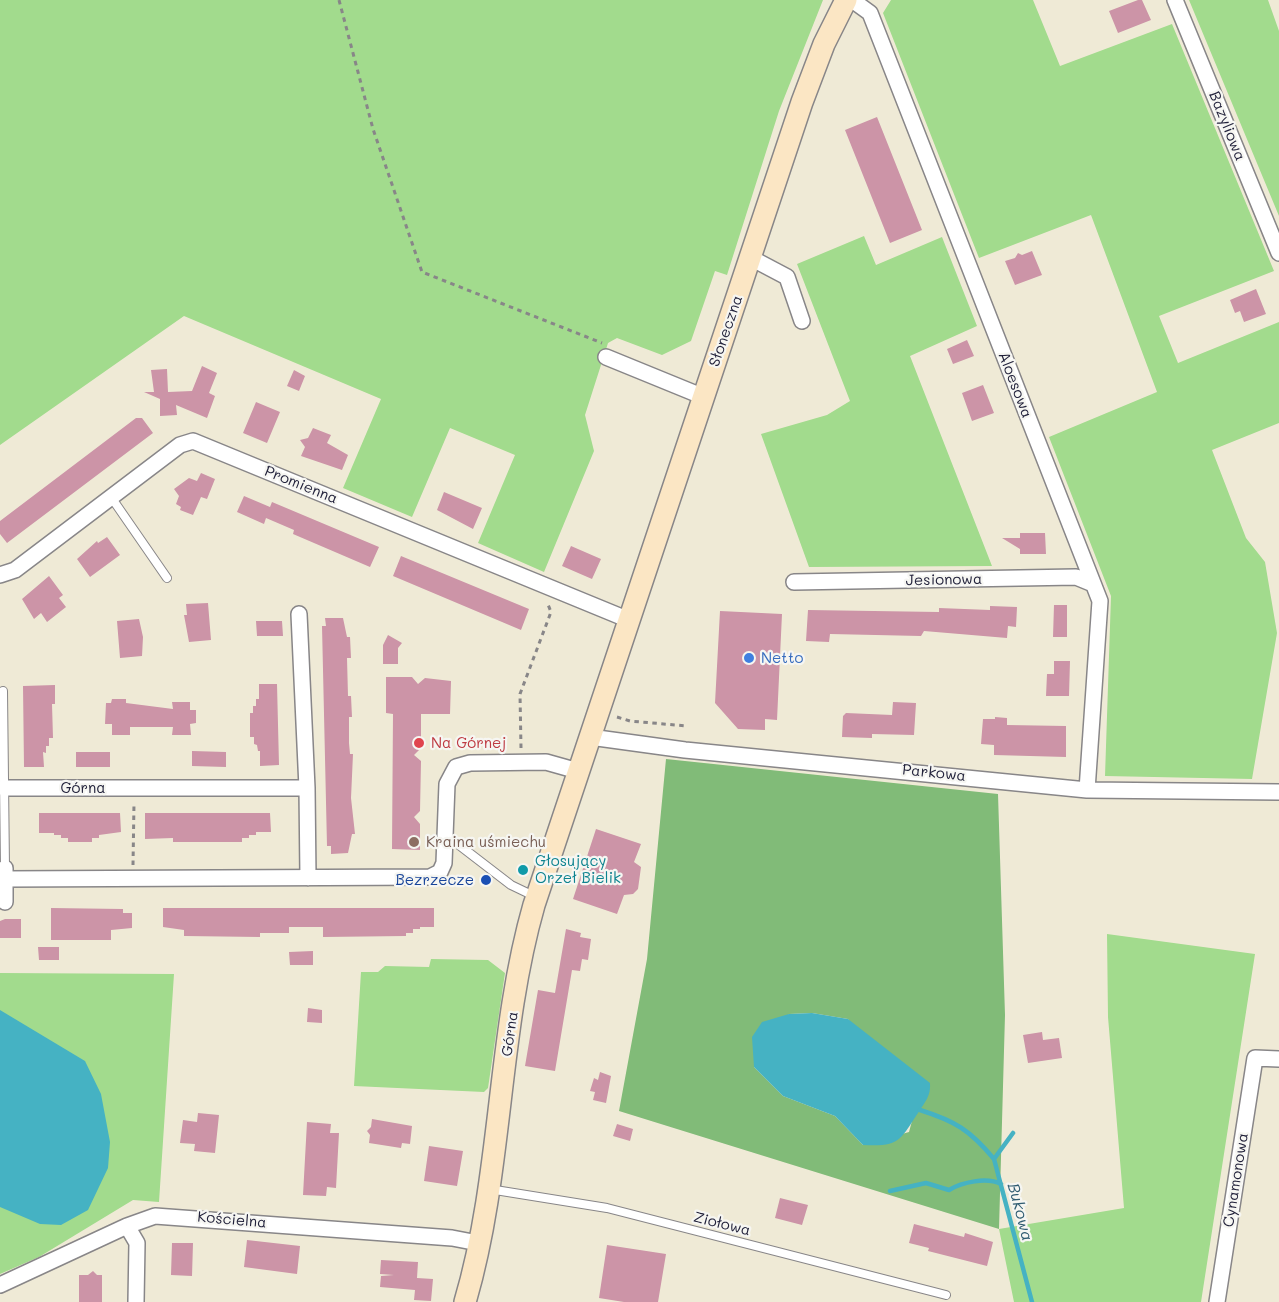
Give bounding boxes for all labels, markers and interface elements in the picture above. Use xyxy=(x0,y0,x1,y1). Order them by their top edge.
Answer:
street label: Bazyliowa xyxy=(1205,89,1249,163)
street label: Słoneczna xyxy=(705,293,747,369)
street label: Aloesowa xyxy=(994,349,1036,421)
street label: Promienna xyxy=(262,462,340,508)
street label: Jesionowa xyxy=(906,570,982,590)
place label: Netto xyxy=(761,649,803,667)
marker: Netto xyxy=(742,651,756,665)
place label: Na Górnej xyxy=(431,734,506,752)
marker: Na Górnej xyxy=(412,736,426,750)
street label: Parkowa xyxy=(901,761,967,785)
street label: Górna xyxy=(60,779,106,797)
place label: Kraina uśmiechu xyxy=(426,833,546,851)
marker: Kraina uśmiechu xyxy=(407,835,421,849)
place label: Głosujący Orzeł Bielik xyxy=(535,852,621,887)
marker: Głosujący Orzeł Bielik xyxy=(516,863,530,877)
place label: Bezrzecze xyxy=(395,871,474,889)
marker: Bezrzecze xyxy=(479,873,493,887)
street label: Górna xyxy=(498,1010,522,1058)
street label: Cynamonowa xyxy=(1220,1132,1252,1228)
water label: Bukowa xyxy=(1003,1181,1037,1243)
street label: Kościelna xyxy=(197,1208,267,1232)
street label: Ziołowa xyxy=(692,1208,752,1240)

